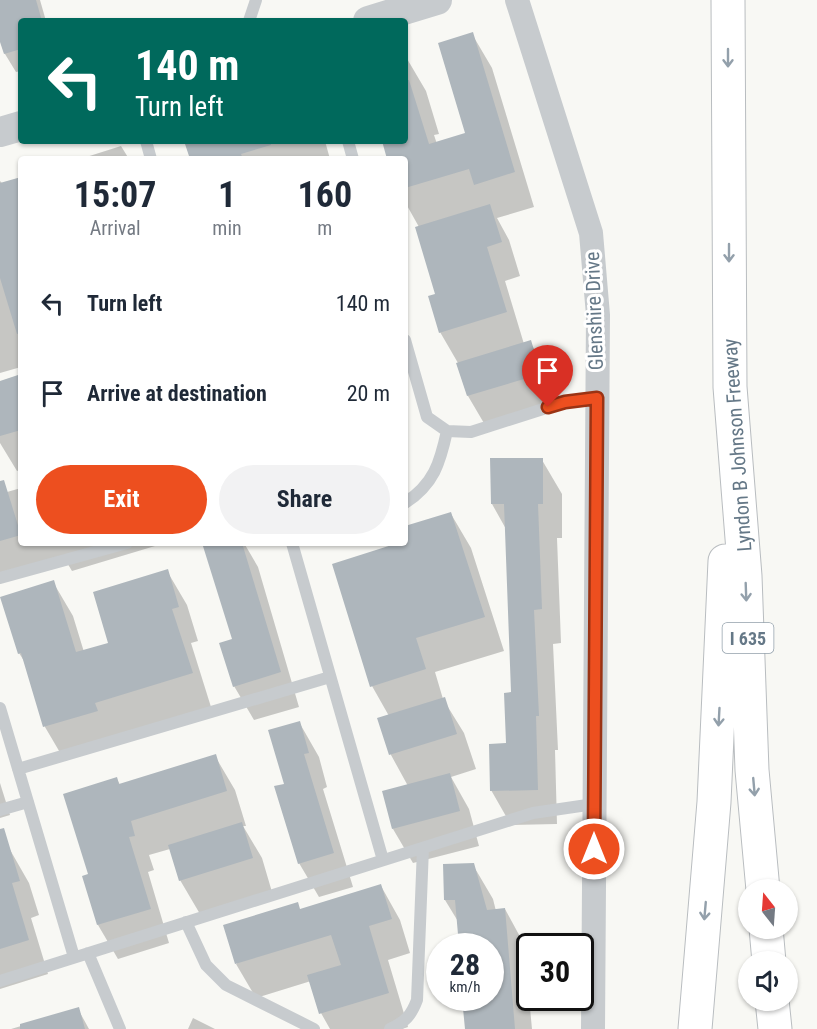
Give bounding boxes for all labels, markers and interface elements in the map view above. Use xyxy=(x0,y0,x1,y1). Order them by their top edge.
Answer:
text: 140 m xyxy=(135,41,240,90)
icon: left xyxy=(36,42,114,120)
one-way arrow xyxy=(722,48,734,68)
text: Turn left xyxy=(135,91,224,123)
text: 15:07 xyxy=(74,174,156,216)
text: 1 xyxy=(218,174,236,216)
text: 160 xyxy=(298,174,352,216)
text: Arrival xyxy=(90,216,141,240)
text: min xyxy=(212,216,242,240)
text: m xyxy=(317,216,332,240)
one-way arrow xyxy=(723,243,735,263)
street label: Glenshire Drive xyxy=(580,251,608,371)
icon: left xyxy=(36,287,69,320)
text: Turn left xyxy=(87,291,162,316)
text: 140 m xyxy=(336,291,390,316)
street label: Lyndon B Johnson Freeway xyxy=(718,338,756,552)
pin xyxy=(522,345,573,407)
icon: arrive xyxy=(531,354,564,387)
icon: arrive xyxy=(36,377,69,410)
text: Arrive at destination xyxy=(87,381,267,406)
text: 20 m xyxy=(347,381,390,406)
button: Exit xyxy=(36,465,207,534)
button: Share xyxy=(219,465,390,534)
one-way arrow xyxy=(740,582,752,602)
road number: I 635 xyxy=(722,623,774,653)
one-way arrow xyxy=(713,706,724,726)
one-way arrow xyxy=(749,776,760,796)
position arrow xyxy=(562,817,626,881)
north arrow xyxy=(738,879,798,939)
map controls xyxy=(738,879,798,1011)
one-way arrow xyxy=(699,901,710,921)
speed limit sign: 30 xyxy=(516,933,594,1011)
text: 28 xyxy=(450,947,480,982)
button: sound xyxy=(738,951,798,1011)
text: km/h xyxy=(450,978,480,996)

